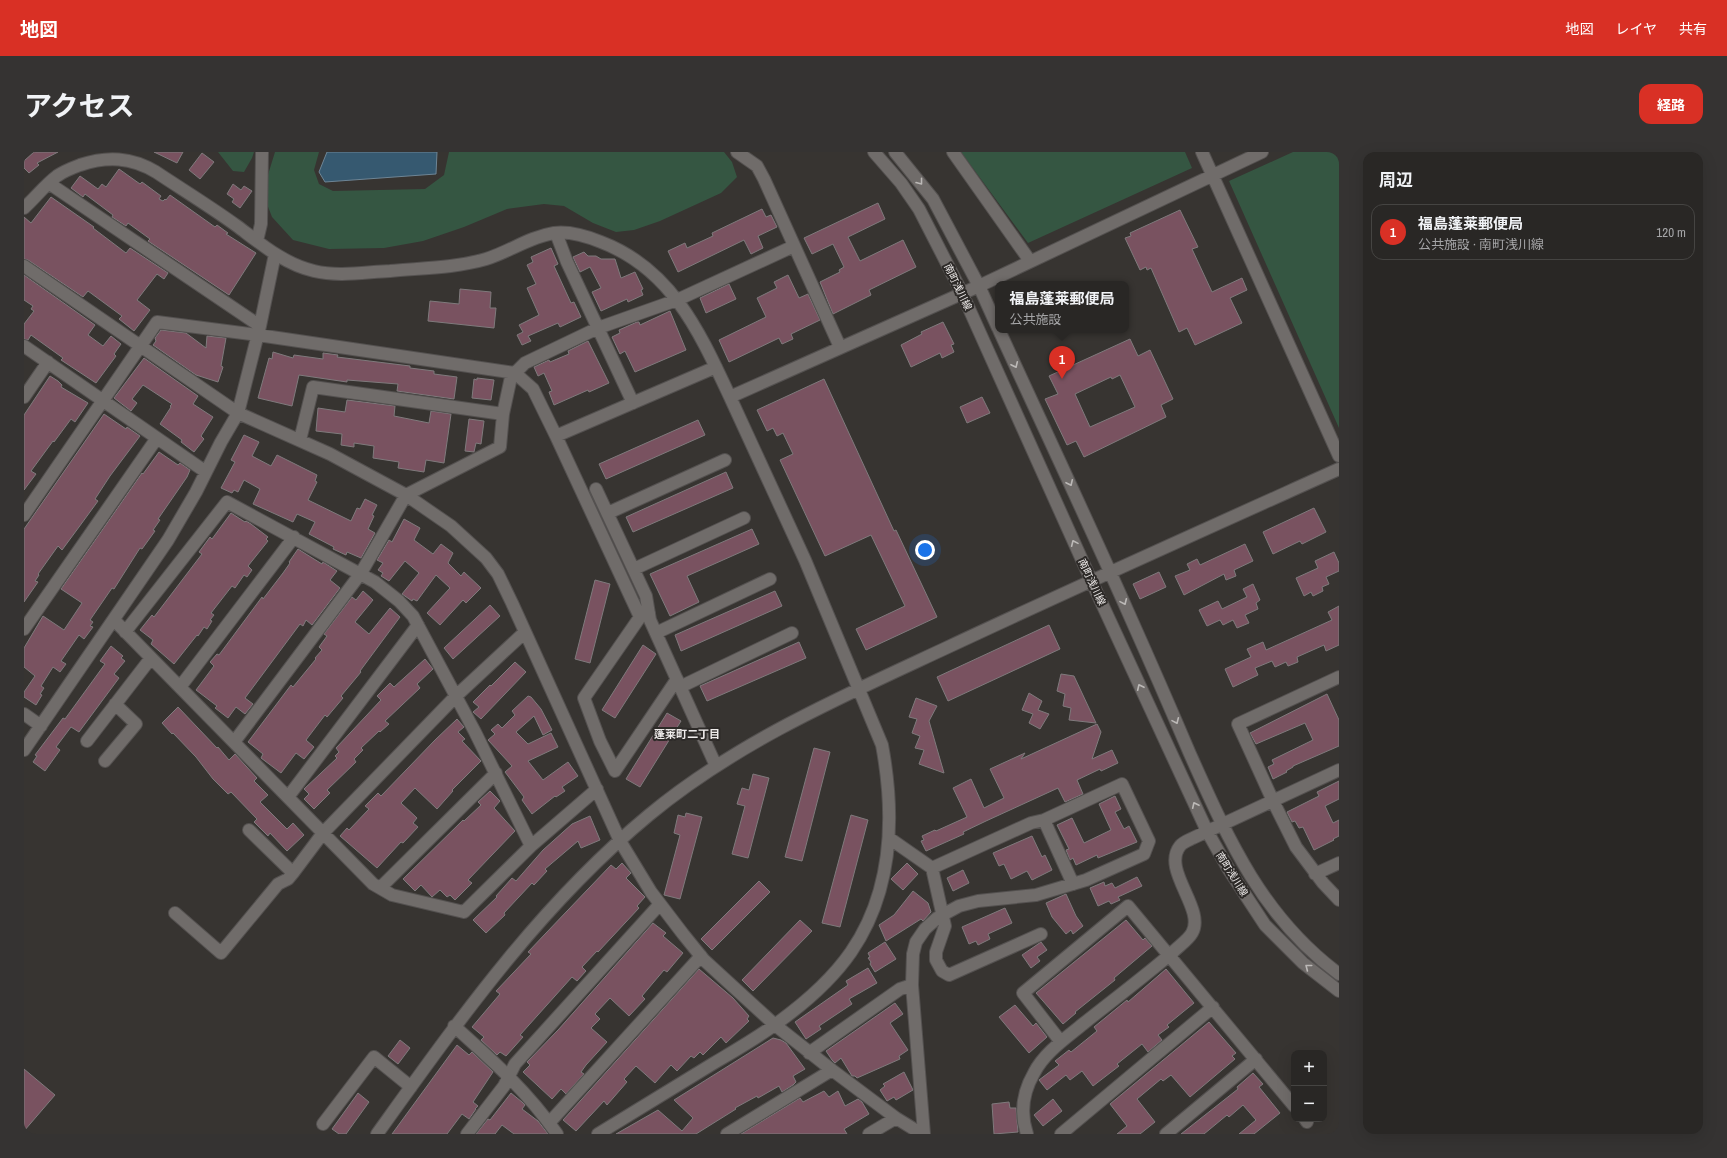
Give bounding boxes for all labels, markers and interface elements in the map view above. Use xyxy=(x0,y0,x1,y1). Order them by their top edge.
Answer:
text: 地図 xyxy=(20,16,58,42)
text: 地図 xyxy=(1565,20,1593,38)
text: レイヤ xyxy=(1615,20,1657,38)
text: 共有 xyxy=(1679,20,1707,38)
button: 経路 xyxy=(1639,84,1703,124)
text: アクセス xyxy=(24,87,135,125)
text: 周辺 xyxy=(1379,168,1413,191)
one-way arrow xyxy=(915,177,922,184)
text: 福島蓬莱郵便局 xyxy=(1418,213,1523,234)
text: 1 xyxy=(1390,224,1396,241)
text: 120 m xyxy=(1656,224,1686,241)
text: 公共施設 · 南町浅川線 xyxy=(1418,236,1544,253)
street label: 南町浅川線 xyxy=(941,262,975,312)
popup xyxy=(995,281,1129,333)
text: 福島蓬莱郵便局 xyxy=(1009,288,1115,309)
text: 公共施設 xyxy=(1009,311,1062,328)
pin: 1 xyxy=(1049,346,1075,379)
one-way arrow xyxy=(1010,361,1018,369)
one-way arrow xyxy=(1065,479,1073,487)
your location xyxy=(915,540,935,560)
one-way arrow xyxy=(1071,540,1079,547)
street label: 南町浅川線 xyxy=(1076,557,1108,607)
one-way arrow xyxy=(1119,598,1127,605)
one-way arrow xyxy=(1137,683,1145,691)
one-way arrow xyxy=(1171,716,1179,724)
district label: 蓬莱町二丁目 xyxy=(654,727,720,741)
one-way arrow xyxy=(1192,801,1200,809)
street label: 南町浅川線 xyxy=(1213,849,1251,899)
one-way arrow xyxy=(1306,965,1313,972)
map controls xyxy=(1291,1050,1327,1122)
button: + xyxy=(1291,1050,1327,1086)
button: − xyxy=(1291,1086,1327,1122)

